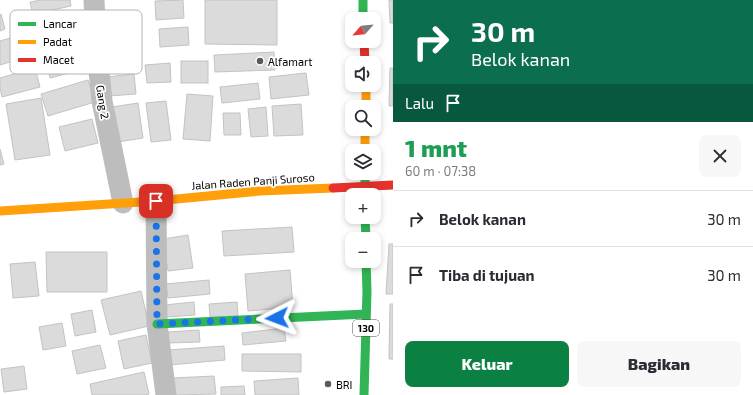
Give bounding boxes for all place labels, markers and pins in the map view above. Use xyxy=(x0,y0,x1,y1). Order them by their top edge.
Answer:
place label: Alfamart xyxy=(268,55,313,68)
marker: Alfamart xyxy=(255,56,265,66)
pin xyxy=(139,184,173,218)
place label: BRI xyxy=(336,378,353,391)
marker: BRI xyxy=(323,379,333,389)

